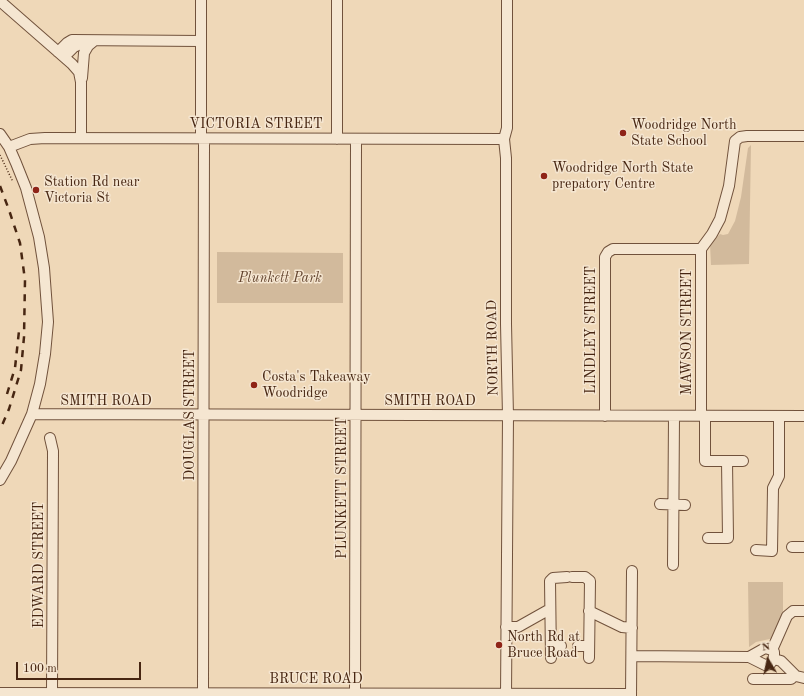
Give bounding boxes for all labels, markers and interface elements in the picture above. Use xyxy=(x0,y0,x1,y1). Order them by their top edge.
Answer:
street label: VICTORIA STREET xyxy=(189,116,323,132)
place label: Woodridge North State School xyxy=(631,117,737,150)
marker: Woodridge North State School xyxy=(618,128,628,138)
place label: Woodridge North State prepatory Centre xyxy=(552,160,693,192)
marker: Woodridge North State prepatory Centre xyxy=(539,171,549,181)
place label: Station Rd near Victoria St xyxy=(44,174,140,206)
marker: Station Rd near Victoria St xyxy=(31,185,41,195)
street label: LINDLEY STREET xyxy=(583,266,599,394)
street label: MAWSON STREET xyxy=(679,269,695,395)
park label: Plunkett Park xyxy=(238,270,322,286)
street label: NORTH ROAD xyxy=(484,300,502,396)
street label: DOUGLAS STREET xyxy=(182,349,198,481)
place label: Costa's Takeaway Woodridge xyxy=(262,369,371,402)
marker: Costa's Takeaway Woodridge xyxy=(249,380,259,390)
street label: SMITH ROAD xyxy=(60,393,152,409)
street label: SMITH ROAD xyxy=(384,393,476,409)
street label: PLUNKETT STREET xyxy=(334,417,350,559)
street label: EDWARD STREET xyxy=(31,502,47,628)
place label: North Rd at Bruce Road xyxy=(507,629,580,662)
marker: North Rd at Bruce Road xyxy=(494,640,504,650)
north arrow xyxy=(748,640,788,680)
text: N xyxy=(761,642,771,654)
scale bar xyxy=(18,654,143,680)
text: 100 m xyxy=(23,663,57,675)
street label: BRUCE ROAD xyxy=(269,671,363,687)

